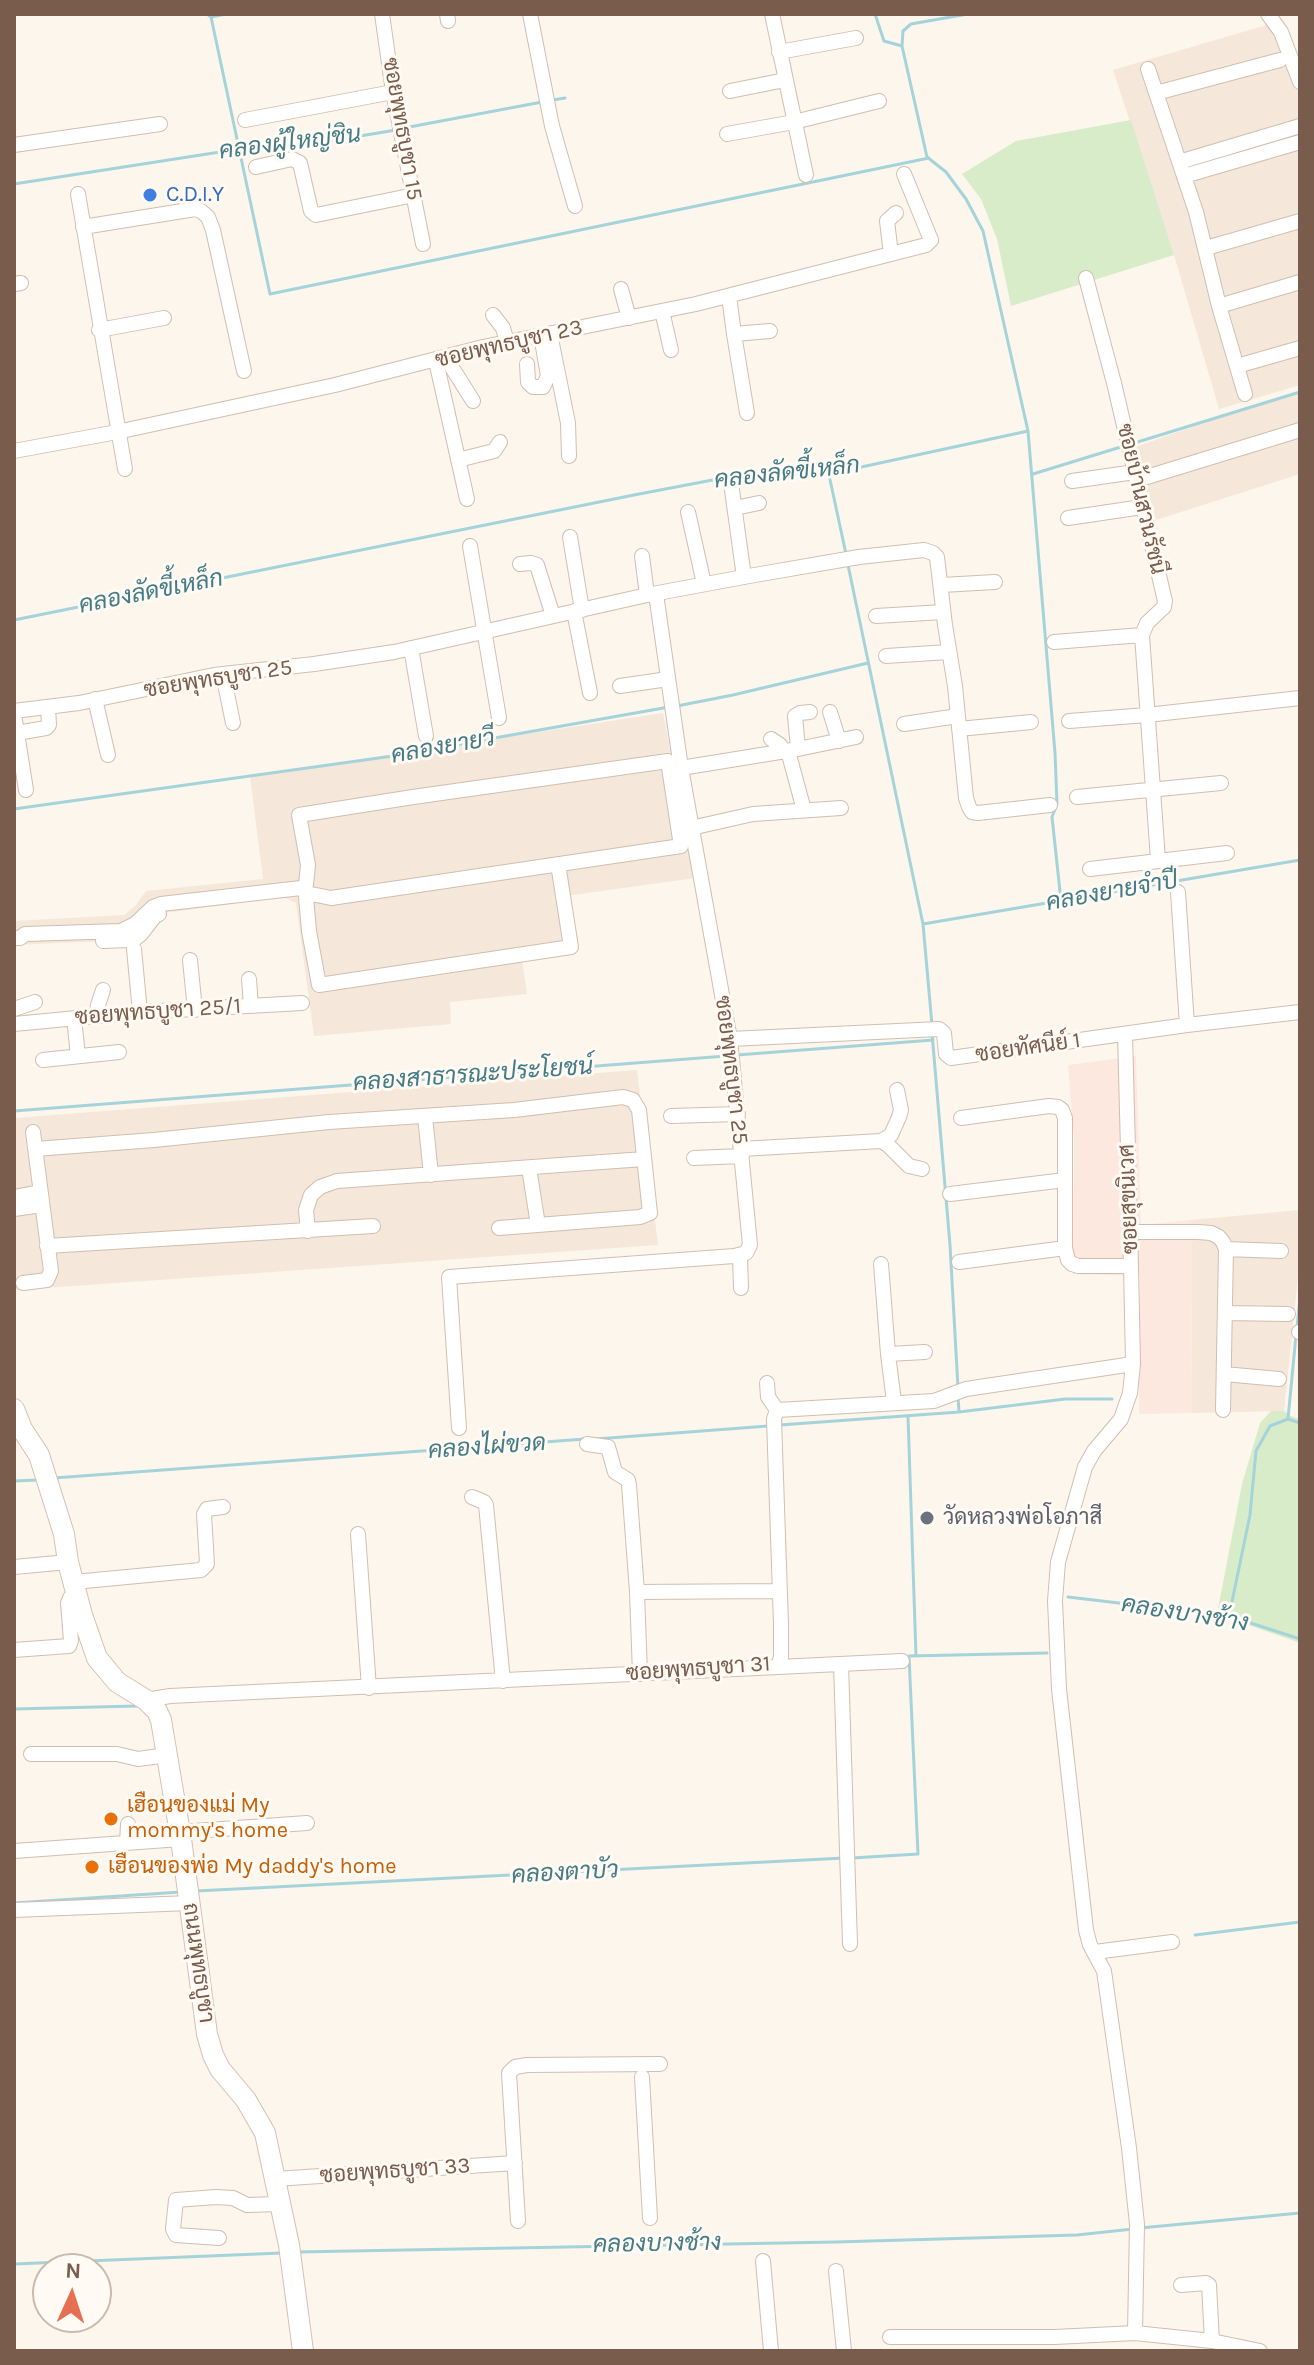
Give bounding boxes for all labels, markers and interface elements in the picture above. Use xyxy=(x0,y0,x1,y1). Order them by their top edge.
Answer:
street label: ซอยพุทธบูชา 15 xyxy=(376,56,428,202)
water label: คลองผู้ใหญ่ชิน xyxy=(217,120,363,166)
place label: C.D.I.Y xyxy=(166,182,224,208)
marker: C.D.I.Y xyxy=(141,186,159,204)
street label: ซอยพุทธบูชา 23 xyxy=(433,314,585,374)
street label: ซอยบ้านสวนรัชนี xyxy=(1111,421,1171,577)
water label: คลองลัดขี้เหล็ก xyxy=(713,451,861,495)
water label: คลองลัดขี้เหล็ก xyxy=(76,564,226,620)
street label: ซอยพุทธบูชา 25 xyxy=(142,654,294,704)
water label: คลองยายวี xyxy=(389,724,497,770)
water label: คลองยายจำปี xyxy=(1044,866,1180,918)
street label: ซอยพุทธบูชา 25/1 xyxy=(74,993,242,1031)
street label: ซอยพุทธบูชา 25 xyxy=(709,994,753,1146)
street label: ซอยทัศนีย์ 1 xyxy=(974,1028,1082,1068)
water label: คลองสาธารณะประโยชน์ xyxy=(352,1052,594,1098)
street label: ซอยสุขนิเวศ xyxy=(1114,1143,1144,1255)
water label: คลองไผ่ขวด xyxy=(427,1429,547,1465)
place label: วัดหลวงพ่อโอภาสี xyxy=(943,1505,1102,1531)
marker: วัดหลวงพ่อโอภาสี xyxy=(918,1509,936,1527)
water label: คลองบางช้าง xyxy=(1119,1590,1251,1638)
street label: ซอยพุทธบูชา 31 xyxy=(625,1651,771,1687)
place label: เฮือนของแม่ My mommy's home xyxy=(127,1793,288,1844)
marker: เฮือนของแม่ My mommy's home xyxy=(102,1810,120,1828)
place label: เฮือนของพ่อ My daddy's home xyxy=(108,1854,397,1880)
water label: คลองตาบัว xyxy=(511,1856,619,1890)
marker: เฮือนของพ่อ My daddy's home xyxy=(83,1858,101,1876)
street label: ถนนพุทธบูชา xyxy=(176,1901,220,2025)
street label: ซอยพุทธบูชา 33 xyxy=(319,2153,471,2189)
water label: คลองบางช้าง xyxy=(593,2228,721,2260)
north arrow xyxy=(32,2253,112,2333)
text: N xyxy=(65,2258,82,2284)

